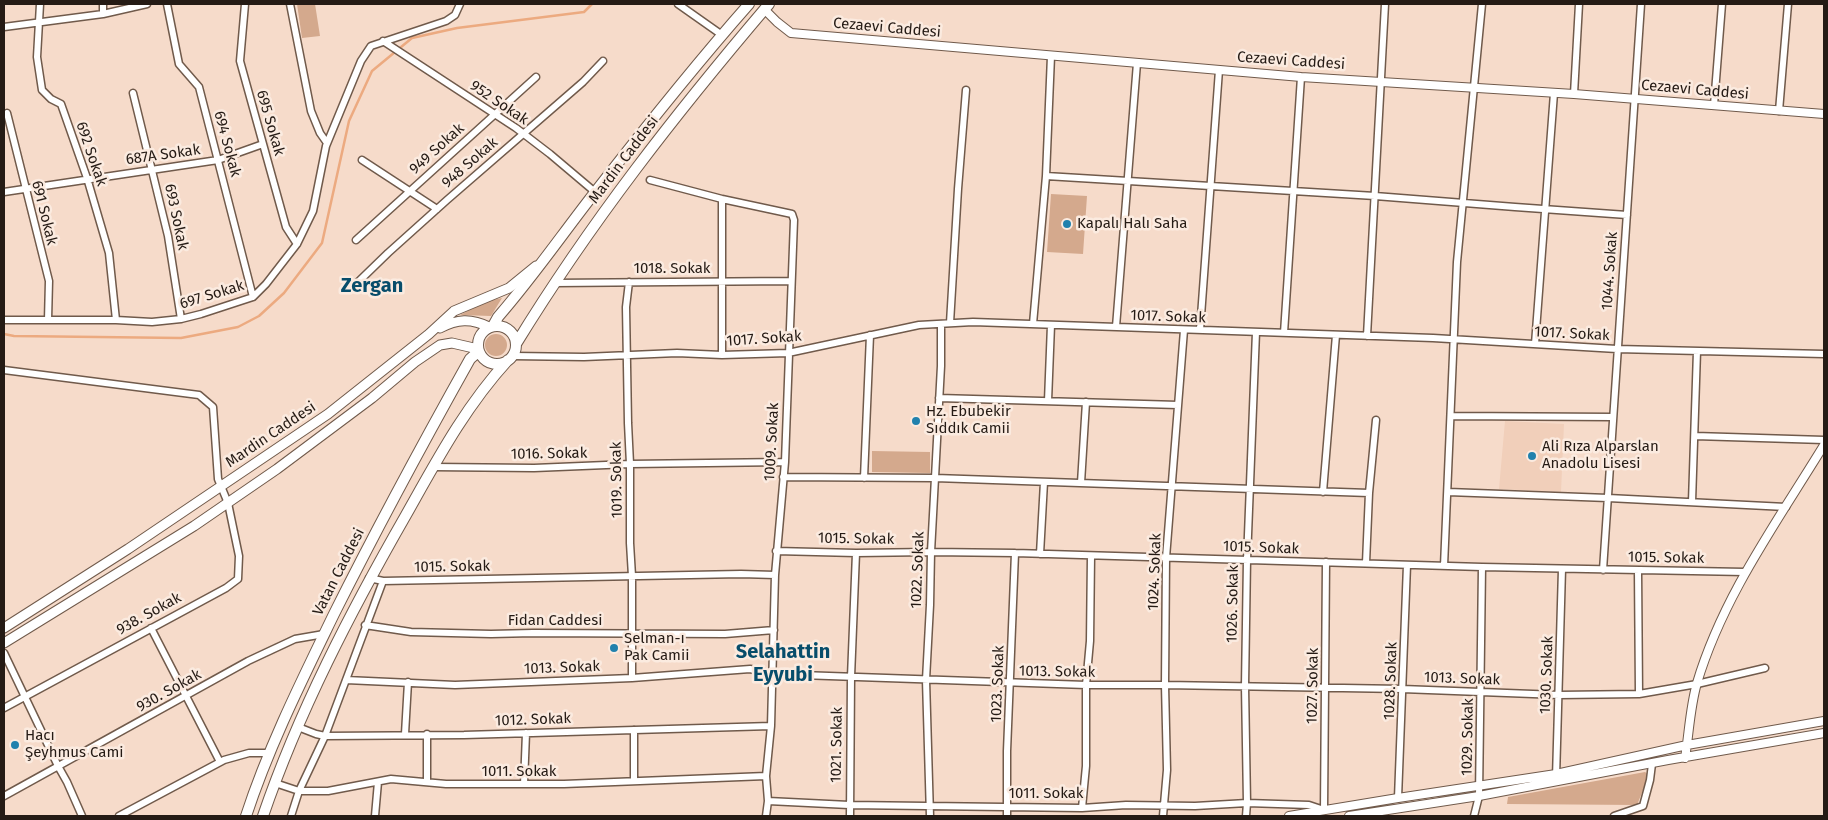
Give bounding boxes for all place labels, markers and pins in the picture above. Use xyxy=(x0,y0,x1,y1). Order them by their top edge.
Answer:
place label: Kapalı Halı Saha xyxy=(1077,215,1187,233)
marker: Kapalı Halı Saha xyxy=(1061,218,1073,230)
place label: Hz. Ebubekir Sıddık Camii xyxy=(926,403,1011,438)
marker: Hz. Ebubekir Sıddık Camii xyxy=(910,415,922,427)
place label: Ali Rıza Alparslan Anadolu Lisesi xyxy=(1542,438,1659,473)
marker: Ali Rıza Alparslan Anadolu Lisesi xyxy=(1526,450,1538,462)
place label: Selman-ı Pak Camii xyxy=(624,630,689,665)
marker: Selman-ı Pak Camii xyxy=(608,642,620,654)
place label: Hacı Şeyhmus Cami xyxy=(25,727,124,762)
marker: Hacı Şeyhmus Cami xyxy=(9,739,21,751)

